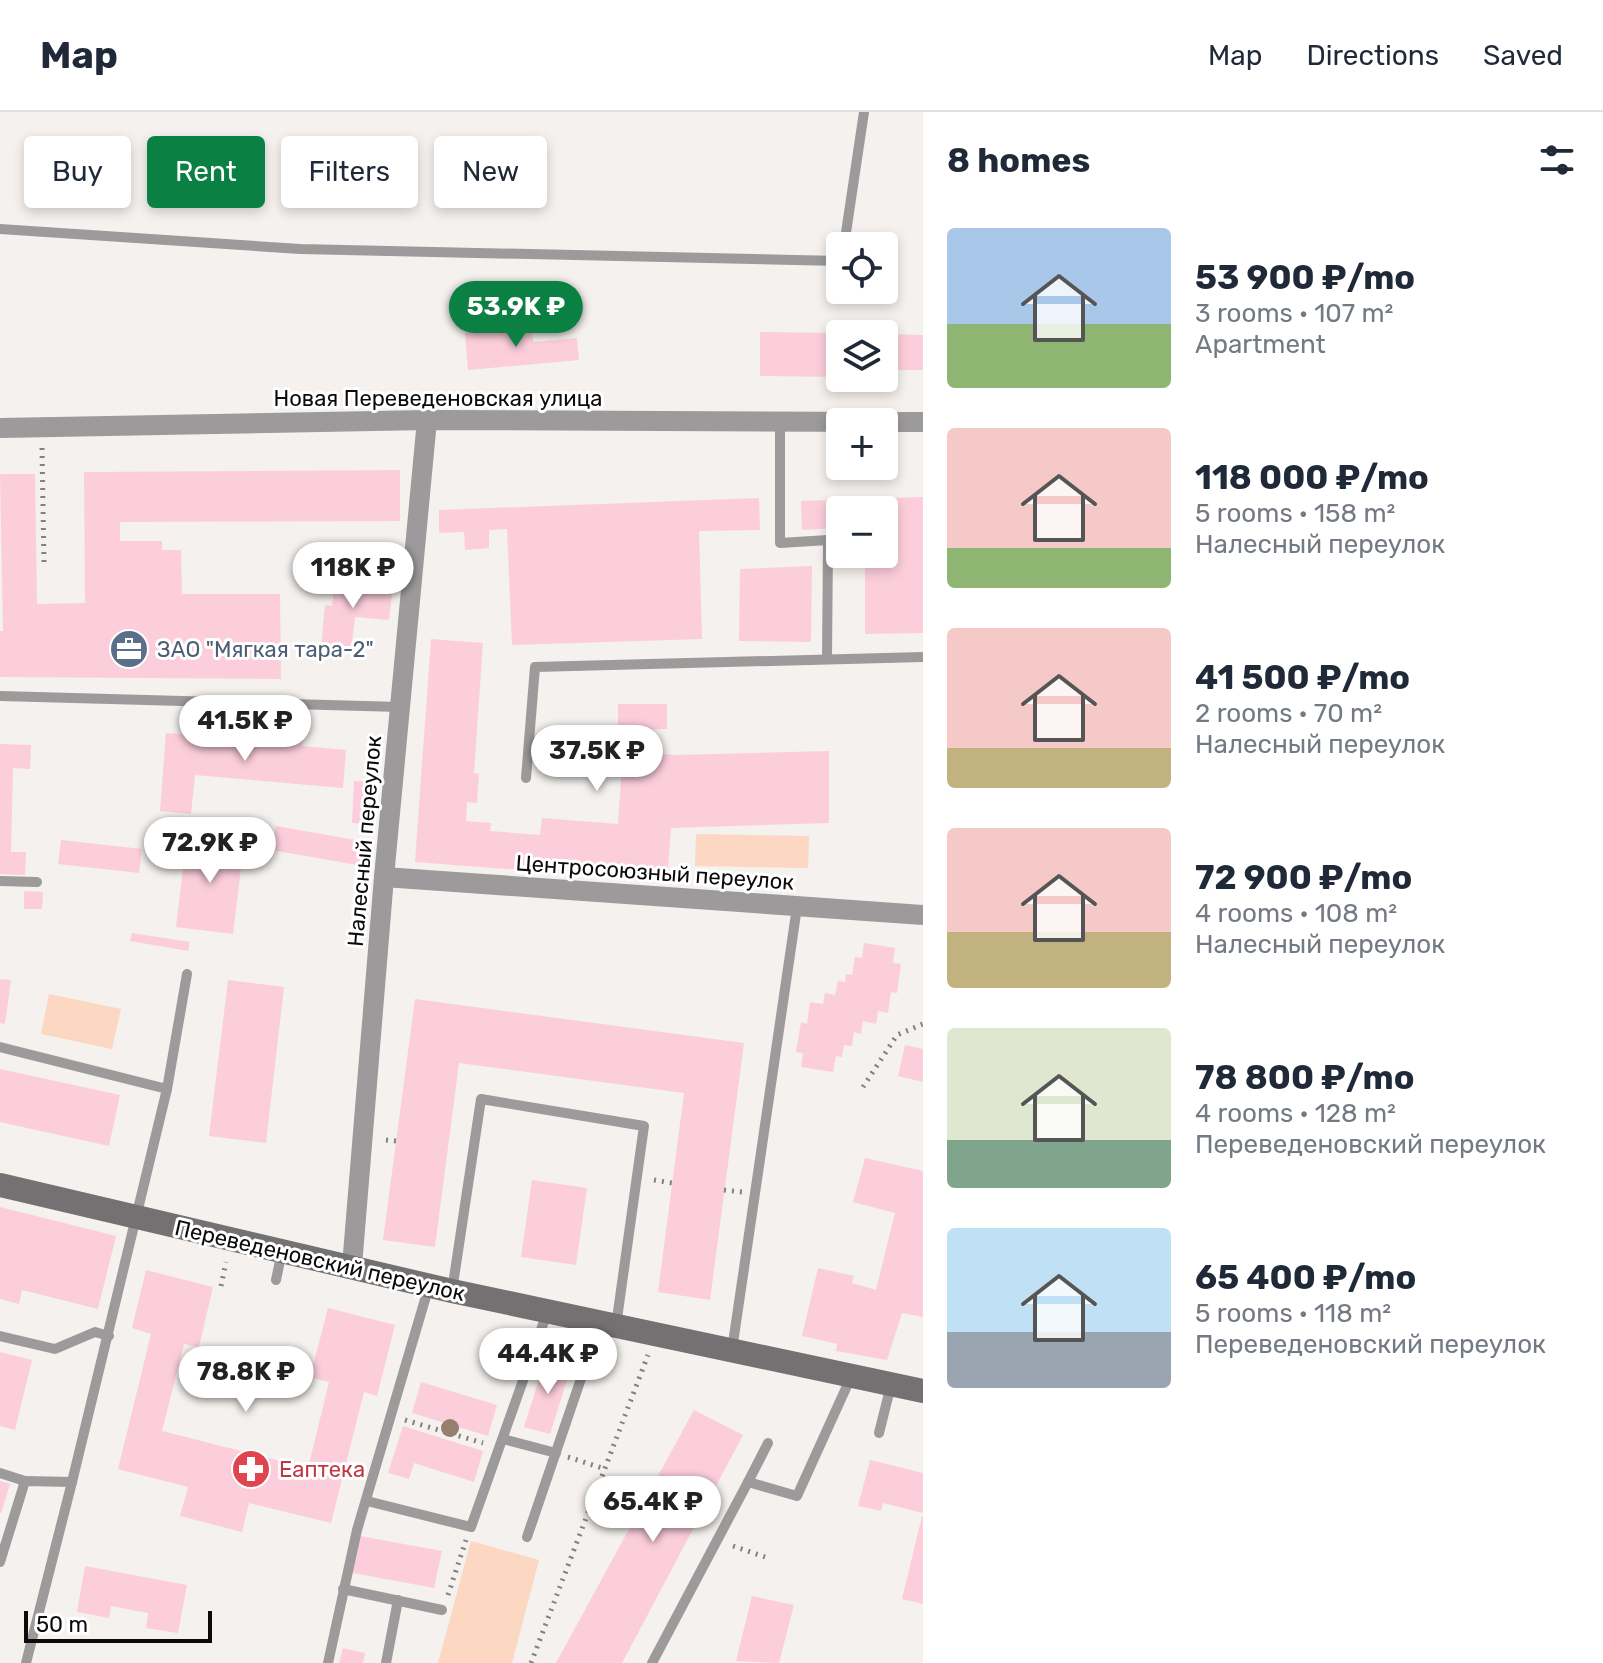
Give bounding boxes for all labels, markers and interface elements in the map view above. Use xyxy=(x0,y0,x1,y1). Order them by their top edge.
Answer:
text: Map xyxy=(40,32,118,78)
text: Map xyxy=(1208,39,1262,72)
text: Directions xyxy=(1306,39,1439,72)
text: Saved xyxy=(1483,39,1563,72)
chip: Buy xyxy=(24,136,131,208)
chip: Rent xyxy=(147,136,265,208)
chip: Filters xyxy=(281,136,418,208)
chip: New xyxy=(434,136,547,208)
icon: filters xyxy=(1535,138,1579,182)
text: 8 homes xyxy=(947,140,1090,181)
map controls xyxy=(826,232,898,568)
button: locate xyxy=(826,232,898,304)
text: 53 900 ₽/mo xyxy=(1195,257,1415,298)
icon: home xyxy=(1011,260,1107,356)
pin: 53.9K ₽ xyxy=(442,281,590,349)
text: 53.9K ₽ xyxy=(467,291,565,322)
text: 3 rooms · 107 m² xyxy=(1195,298,1394,329)
button: layers xyxy=(826,320,898,392)
text: Apartment xyxy=(1195,329,1326,360)
street label: Новая Переведеновская улица xyxy=(274,385,602,412)
button: + xyxy=(826,408,898,480)
text: 118 000 ₽/mo xyxy=(1195,457,1429,498)
icon: home xyxy=(1011,460,1107,556)
button: − xyxy=(826,496,898,568)
text: 5 rooms · 158 m² xyxy=(1195,498,1395,529)
text: Налесный переулок xyxy=(1195,529,1445,560)
pin: 118K ₽ xyxy=(288,542,418,610)
text: 118K ₽ xyxy=(311,552,395,583)
office icon: ЗАО "Мягкая тара-2" xyxy=(108,628,150,670)
place label: ЗАО "Мягкая тара-2" xyxy=(157,636,374,663)
text: 41 500 ₽/mo xyxy=(1195,657,1410,698)
icon: home xyxy=(1011,660,1107,756)
pin: 41.5K ₽ xyxy=(171,695,319,763)
text: 2 rooms · 70 m² xyxy=(1195,698,1382,729)
text: 41.5K ₽ xyxy=(197,705,293,736)
pin: 37.5K ₽ xyxy=(523,725,671,793)
text: Налесный переулок xyxy=(1195,729,1445,760)
street label: Налесный переулок xyxy=(342,734,387,948)
text: 37.5K ₽ xyxy=(549,735,645,766)
pin: 72.9K ₽ xyxy=(136,817,284,885)
text: 72.9K ₽ xyxy=(162,827,258,858)
street label: Центросоюзный переулок xyxy=(515,849,795,896)
text: 72 900 ₽/mo xyxy=(1195,857,1412,898)
icon: home xyxy=(1011,860,1107,956)
text: 4 rooms · 108 m² xyxy=(1195,898,1397,929)
text: Налесный переулок xyxy=(1195,929,1445,960)
text: 78 800 ₽/mo xyxy=(1195,1057,1414,1098)
icon: home xyxy=(1011,1060,1107,1156)
text: 4 rooms · 128 m² xyxy=(1195,1098,1396,1129)
text: Переведеновский переулок xyxy=(1195,1129,1546,1160)
street label: Переведеновский переулок xyxy=(172,1214,468,1307)
text: 65 400 ₽/mo xyxy=(1195,1257,1416,1298)
icon: home xyxy=(1011,1260,1107,1356)
text: 5 rooms · 118 m² xyxy=(1195,1298,1391,1329)
pin: 44.4K ₽ xyxy=(474,1328,622,1396)
text: Переведеновский переулок xyxy=(1195,1329,1546,1360)
text: 44.4K ₽ xyxy=(497,1338,599,1369)
pin: 78.8K ₽ xyxy=(172,1346,320,1414)
text: 78.8K ₽ xyxy=(197,1356,295,1387)
pharmacy icon: Еаптека xyxy=(230,1448,272,1490)
place label: Еаптека xyxy=(279,1456,365,1483)
pin: 65.4K ₽ xyxy=(579,1476,727,1544)
text: 65.4K ₽ xyxy=(603,1486,703,1517)
scale bar xyxy=(24,1607,212,1643)
text: 50 m xyxy=(36,1611,88,1638)

